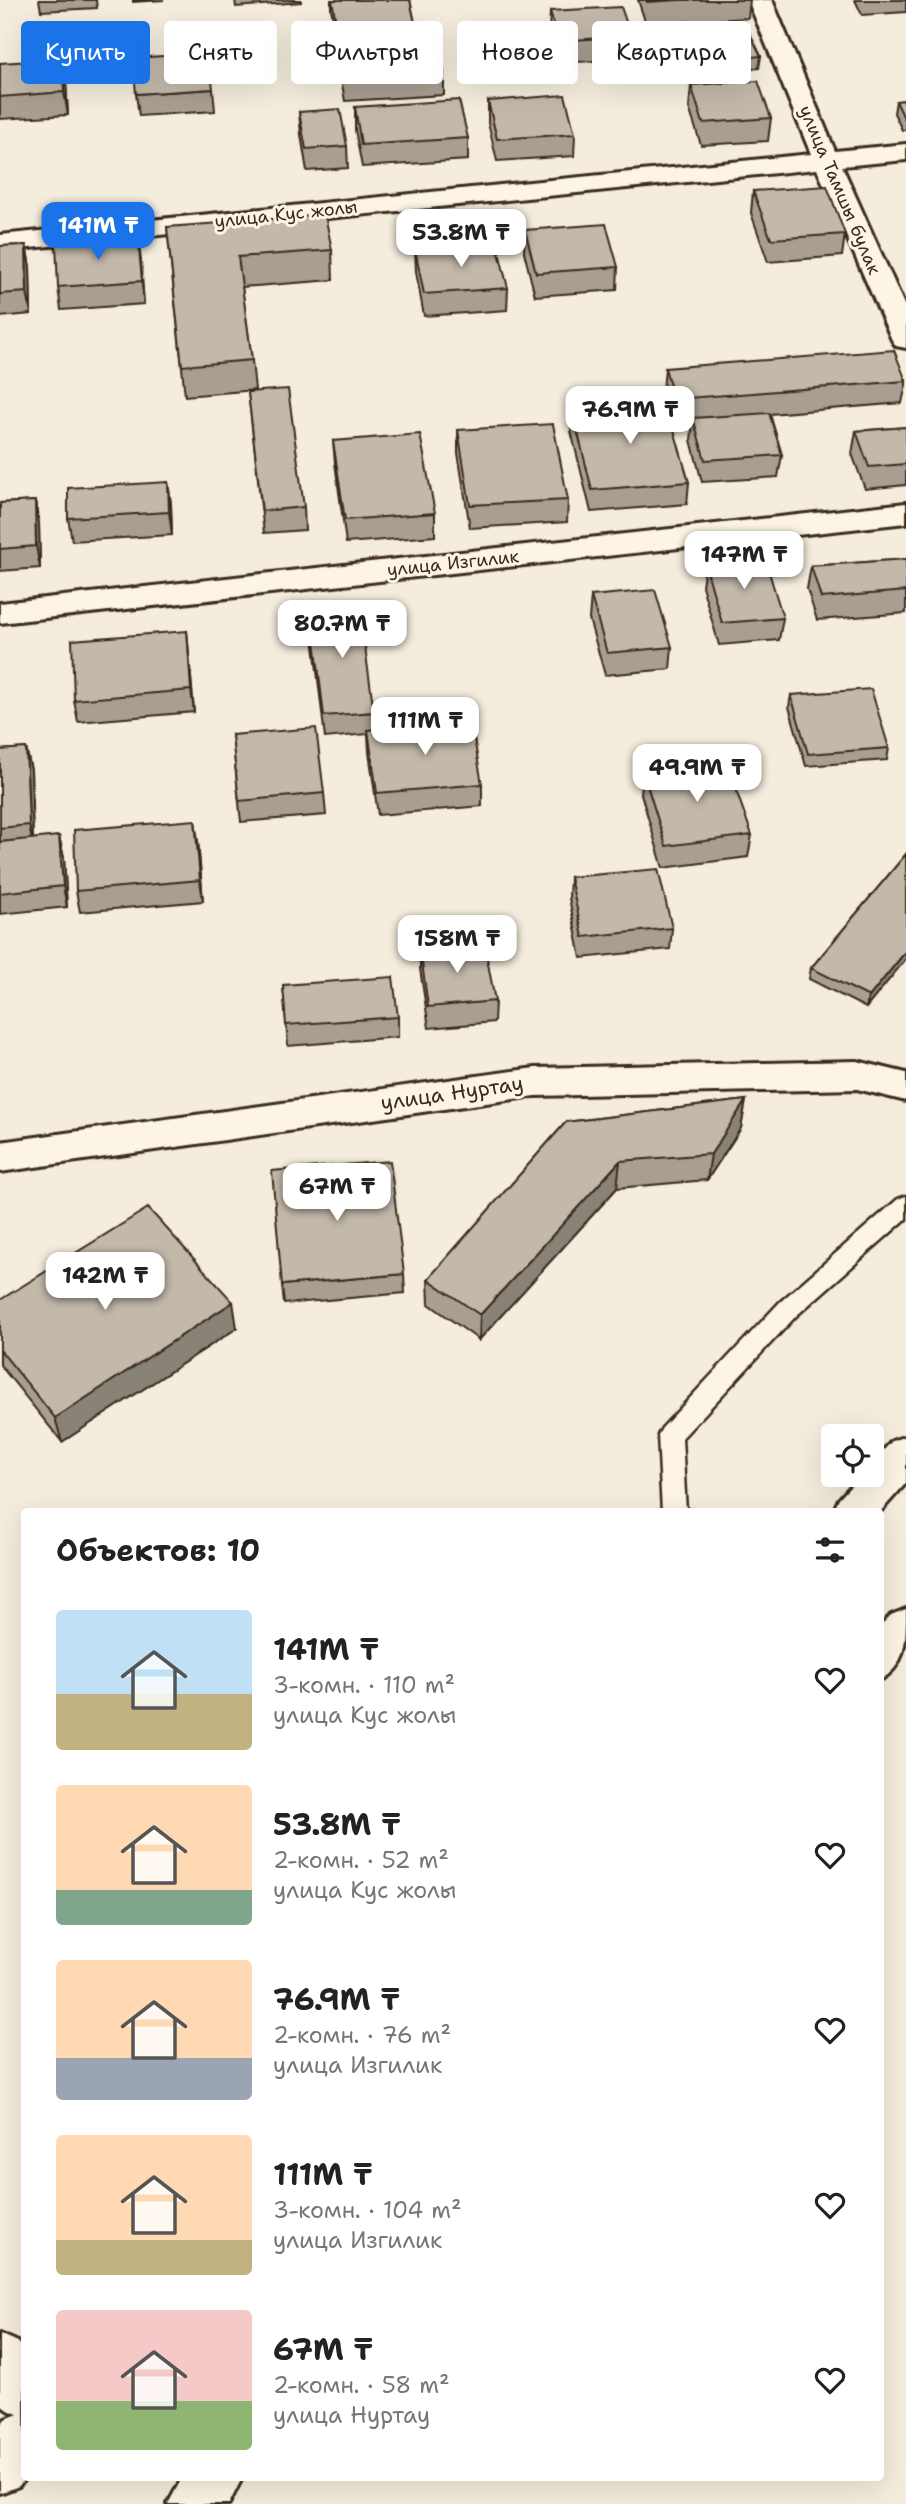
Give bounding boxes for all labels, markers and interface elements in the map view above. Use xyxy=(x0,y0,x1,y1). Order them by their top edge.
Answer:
chip: Купить xyxy=(21,21,150,84)
chip: Снять xyxy=(164,21,277,84)
chip: Фильтры xyxy=(291,21,443,84)
chip: Новое xyxy=(457,21,578,84)
chip: Квартира xyxy=(592,21,751,84)
street label: улица Тамшы булак xyxy=(793,102,887,279)
street label: улица Кус жолы xyxy=(213,195,359,233)
pin: 141M ₸ xyxy=(41,202,155,262)
text: 141M ₸ xyxy=(58,210,138,240)
pin: 53.8M ₸ xyxy=(396,210,526,269)
text: 53.8M ₸ xyxy=(412,217,510,247)
pin: 76.9M ₸ xyxy=(565,386,695,446)
text: 76.9M ₸ xyxy=(581,394,679,424)
pin: 147M ₸ xyxy=(687,532,801,591)
text: 147M ₸ xyxy=(701,539,787,569)
street label: улица Изгилик xyxy=(386,544,521,582)
pin: 80.7M ₸ xyxy=(277,600,407,660)
text: 80.7M ₸ xyxy=(294,608,390,638)
pin: 111M ₸ xyxy=(368,698,482,757)
text: 111M ₸ xyxy=(387,705,463,735)
pin: 49.9M ₸ xyxy=(632,744,762,804)
text: 49.9M ₸ xyxy=(649,752,745,782)
pin: 158M ₸ xyxy=(400,916,514,975)
text: 158M ₸ xyxy=(414,923,500,953)
street label: улица Нуртау xyxy=(379,1069,525,1117)
pin: 67M ₸ xyxy=(288,1164,386,1223)
text: 67M ₸ xyxy=(299,1171,375,1201)
pin: 142M ₸ xyxy=(48,1252,162,1312)
text: 142M ₸ xyxy=(62,1260,148,1290)
map controls xyxy=(821,1424,884,1487)
button: locate xyxy=(821,1424,884,1487)
text: Объектов: 10 xyxy=(56,1530,260,1571)
icon: filters xyxy=(811,1531,849,1569)
text: 141M ₸ xyxy=(273,1629,379,1670)
icon: home xyxy=(112,1638,196,1722)
icon: heart xyxy=(811,1661,849,1699)
text: 3-комн. · 110 m² xyxy=(273,1670,455,1700)
text: улица Кус жолы xyxy=(273,1700,457,1730)
text: 53.8M ₸ xyxy=(273,1804,400,1845)
icon: home xyxy=(112,1813,196,1897)
icon: heart xyxy=(811,1836,849,1874)
text: 2-комн. · 52 m² xyxy=(273,1845,449,1875)
text: улица Кус жолы xyxy=(273,1875,457,1905)
text: 76.9M ₸ xyxy=(273,1979,400,2020)
icon: home xyxy=(112,1988,196,2072)
icon: heart xyxy=(811,2011,849,2049)
text: 2-комн. · 76 m² xyxy=(273,2020,451,2050)
text: улица Изгилик xyxy=(273,2050,442,2080)
text: 111M ₸ xyxy=(273,2154,372,2195)
icon: home xyxy=(112,2163,196,2247)
icon: heart xyxy=(811,2186,849,2224)
text: 3-комн. · 104 m² xyxy=(273,2195,462,2225)
text: улица Изгилик xyxy=(273,2225,442,2255)
text: 67M ₸ xyxy=(273,2329,373,2370)
icon: home xyxy=(112,2338,196,2422)
icon: heart xyxy=(811,2361,849,2399)
text: 2-комн. · 58 m² xyxy=(273,2370,450,2400)
text: улица Нуртау xyxy=(273,2400,430,2430)

